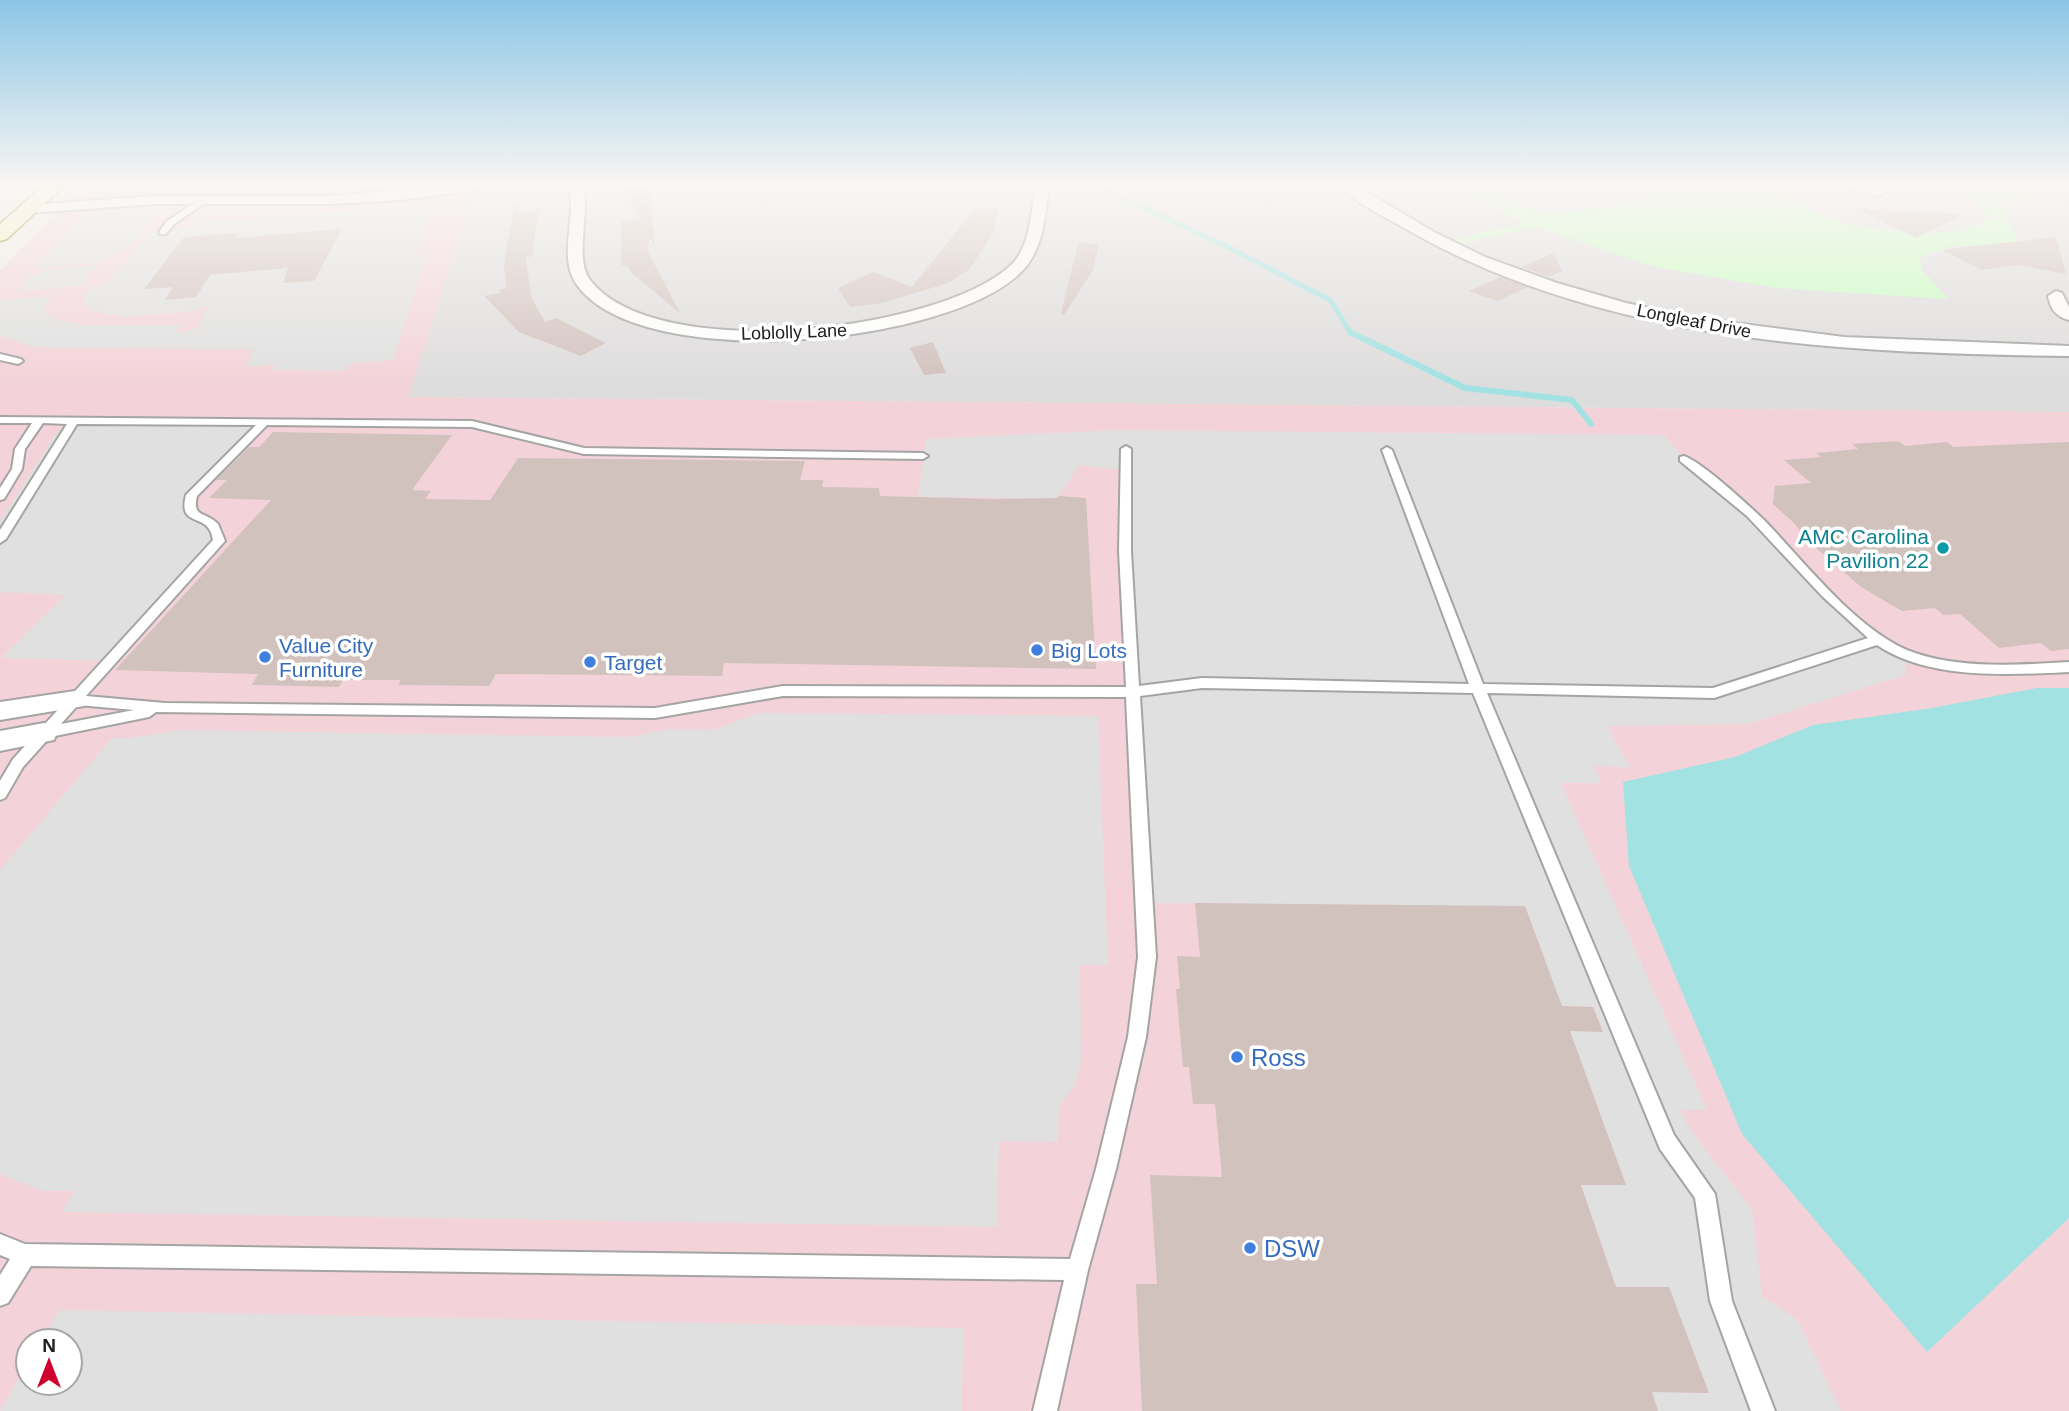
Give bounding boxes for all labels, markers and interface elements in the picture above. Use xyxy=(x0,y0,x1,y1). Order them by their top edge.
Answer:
street label: Longleaf Drive xyxy=(1635,300,1753,342)
street label: Loblolly Lane xyxy=(741,320,847,344)
place label: AMC Carolina Pavilion 22 xyxy=(1798,525,1929,572)
marker: AMC Carolina Pavilion 22 xyxy=(1935,540,1951,556)
place label: Value City Furniture xyxy=(279,634,374,681)
place label: Big Lots xyxy=(1051,639,1127,662)
marker: Big Lots xyxy=(1029,642,1045,658)
marker: Value City Furniture xyxy=(257,649,273,665)
place label: Target xyxy=(604,651,663,674)
marker: Target xyxy=(582,654,598,670)
place label: Ross xyxy=(1251,1044,1306,1071)
marker: Ross xyxy=(1229,1049,1245,1065)
place label: DSW xyxy=(1264,1235,1320,1262)
marker: DSW xyxy=(1242,1240,1258,1256)
north arrow xyxy=(14,1327,84,1397)
text: N xyxy=(42,1335,56,1356)

